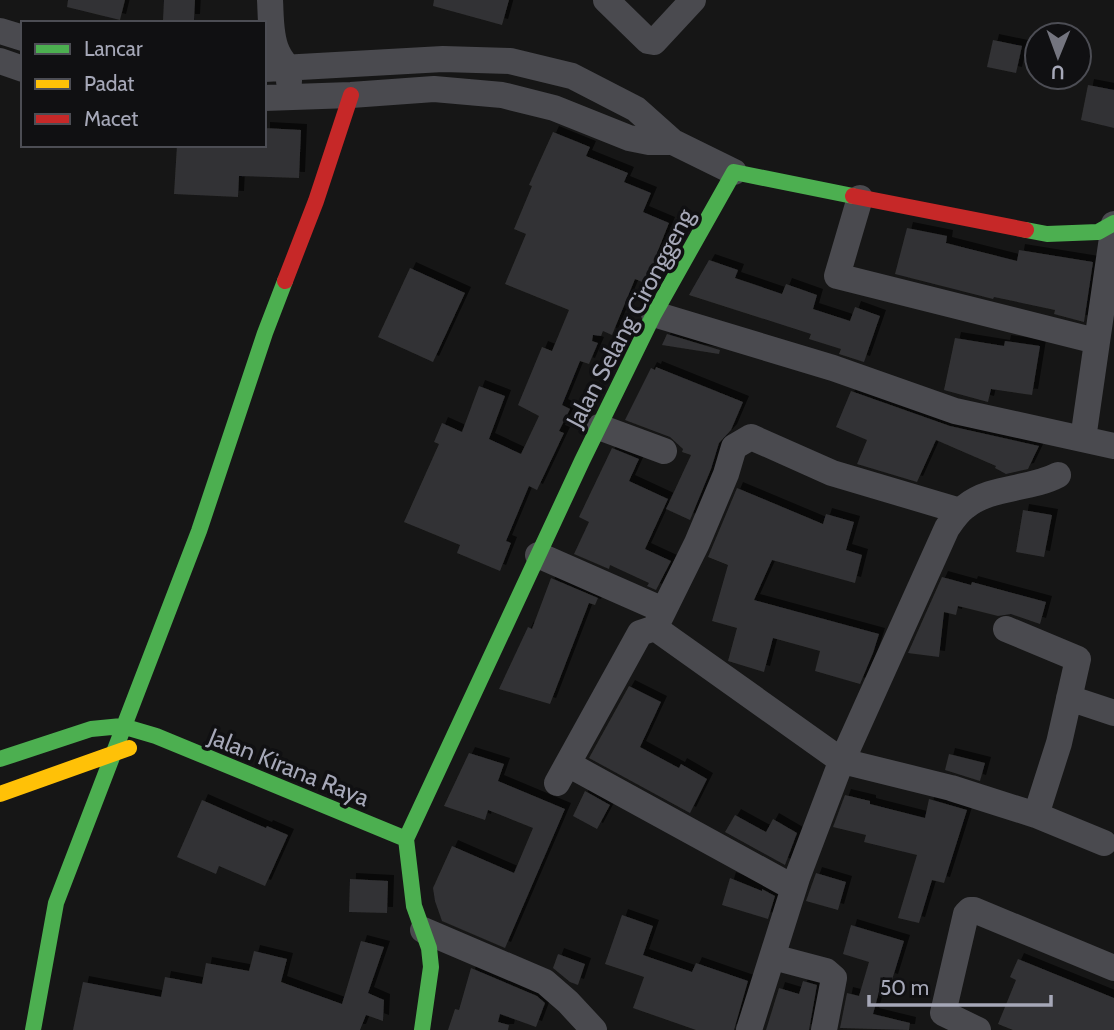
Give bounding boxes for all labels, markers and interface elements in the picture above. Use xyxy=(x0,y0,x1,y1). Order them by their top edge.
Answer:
legend xyxy=(21,21,266,147)
north arrow xyxy=(1023,21,1093,91)
text: Lancar xyxy=(84,36,143,61)
text: U xyxy=(1051,61,1065,84)
text: Padat xyxy=(84,71,134,96)
text: Macet xyxy=(84,106,138,131)
street label: Jalan Selang Cironggeng xyxy=(560,203,701,433)
street label: Jalan Kirana Raya xyxy=(203,721,374,813)
scale bar xyxy=(869,964,1051,1008)
text: 50 m xyxy=(880,975,929,1000)

